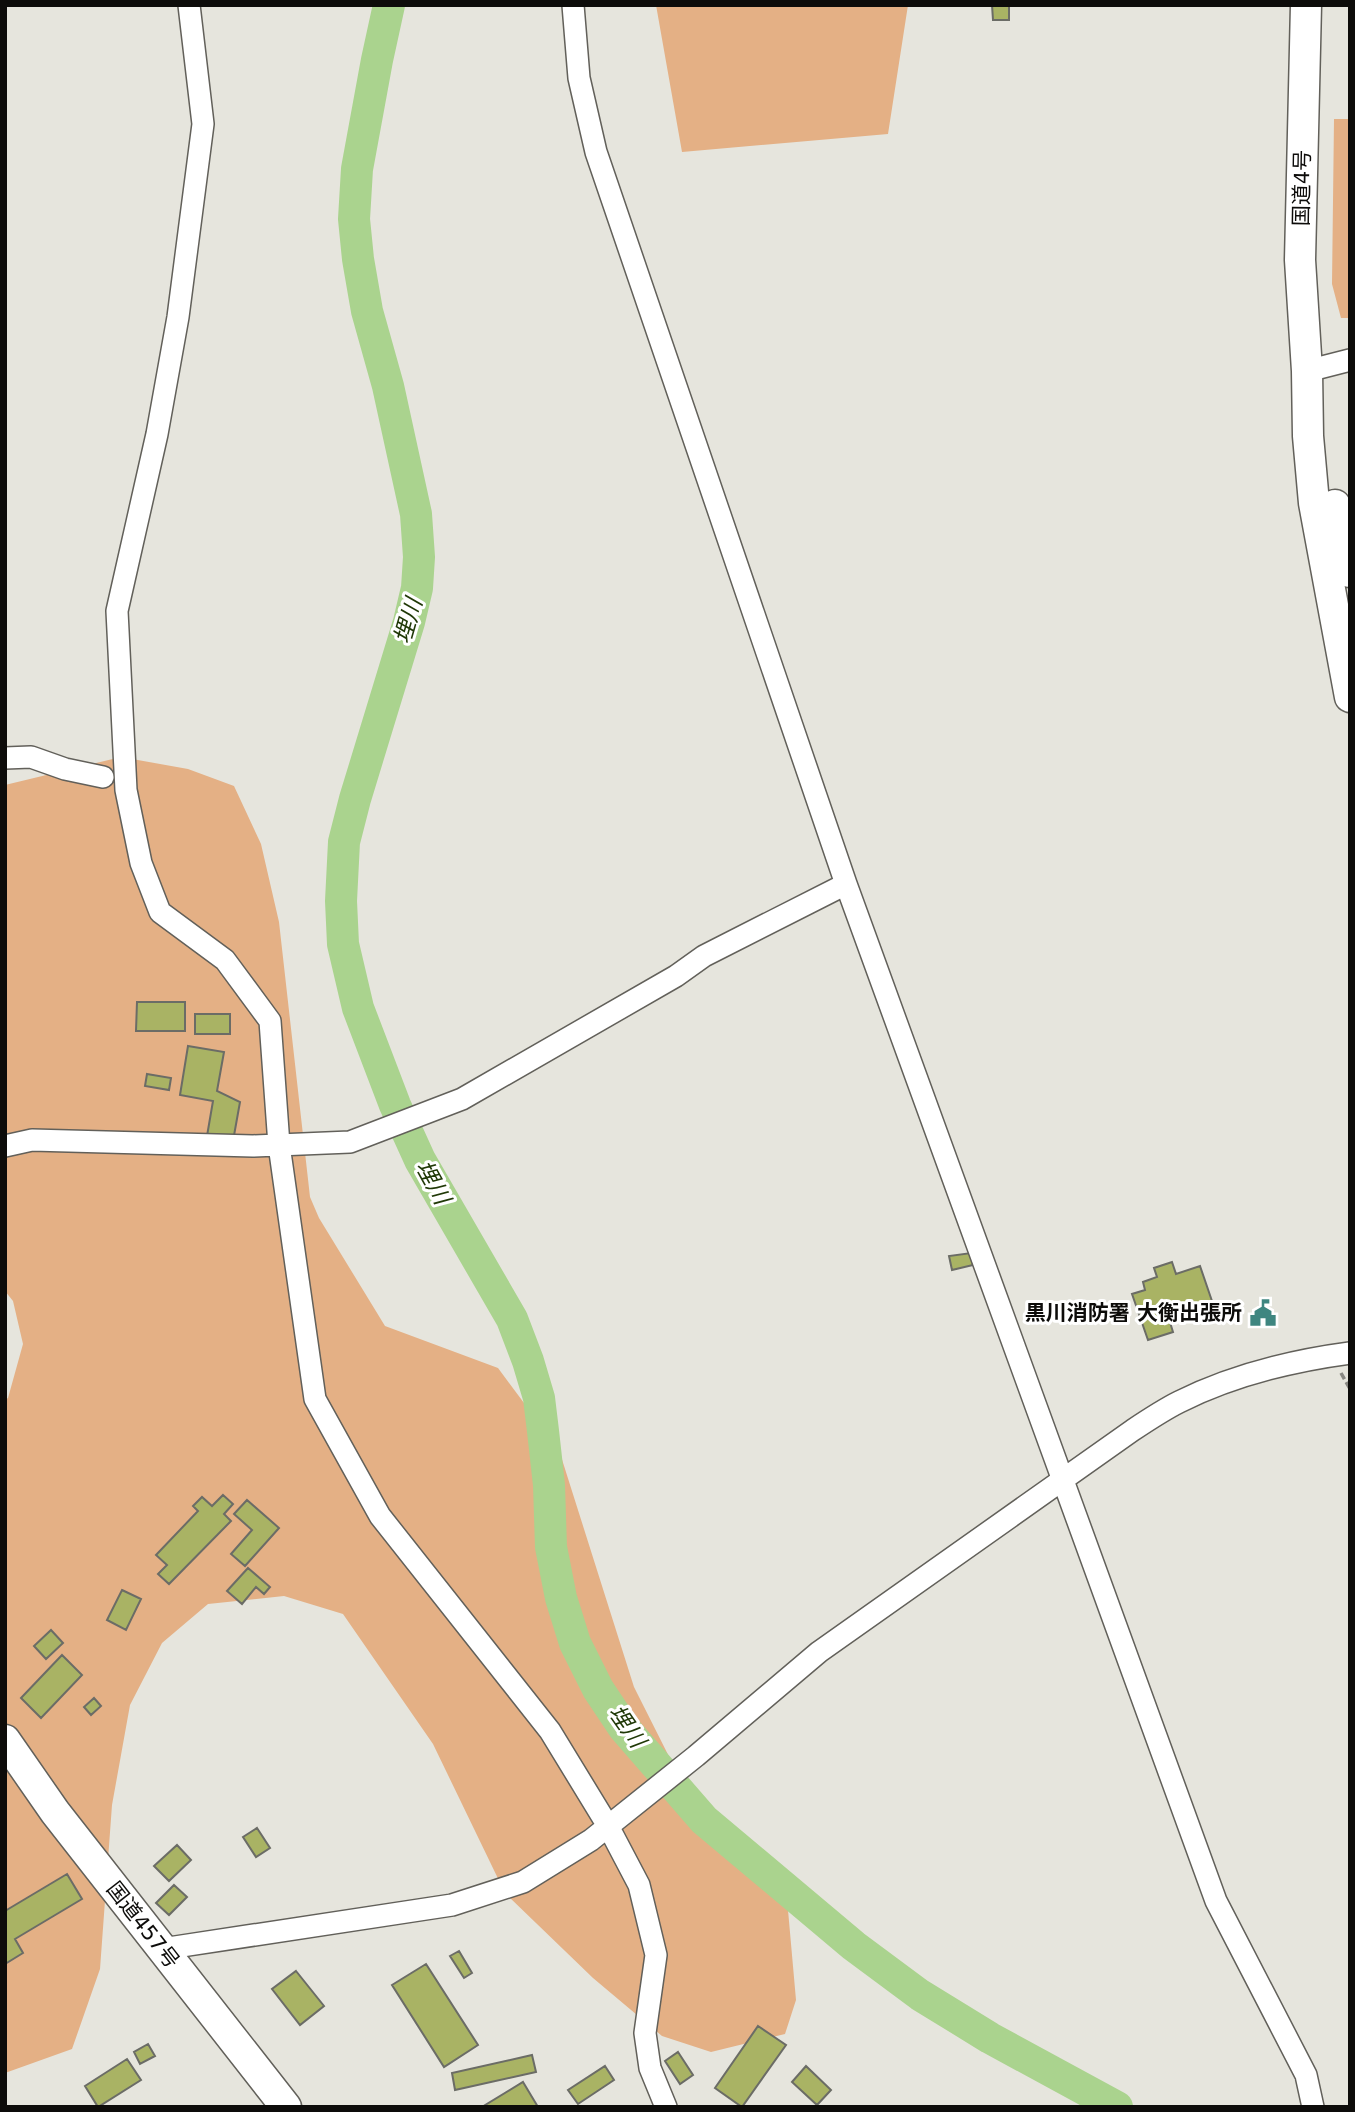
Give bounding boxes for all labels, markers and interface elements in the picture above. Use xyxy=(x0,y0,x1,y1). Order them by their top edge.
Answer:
street label: 国道4号 xyxy=(1289,150,1315,226)
water label: 埋川 xyxy=(389,592,428,647)
water label: 埋川 xyxy=(410,1156,457,1211)
public building icon: 黒川消防署 大衡出張所 xyxy=(1248,1298,1278,1328)
place label: 黒川消防署 大衡出張所 xyxy=(1025,1301,1242,1325)
water label: 埋川 xyxy=(603,1700,653,1755)
street label: 国道457号 xyxy=(102,1877,184,1973)

